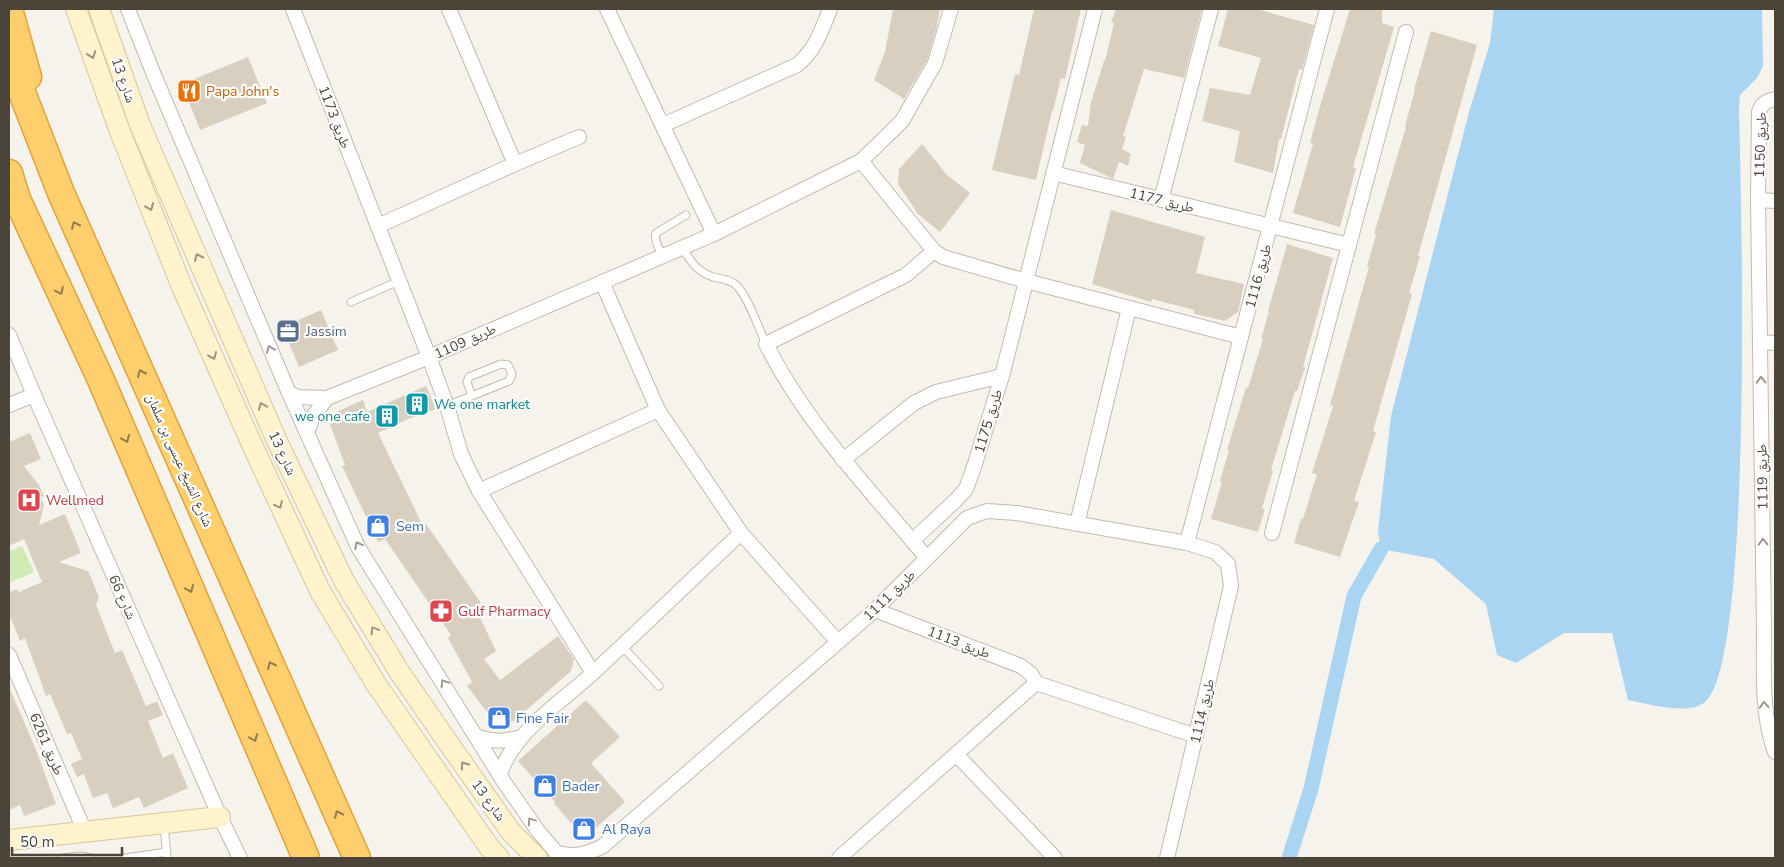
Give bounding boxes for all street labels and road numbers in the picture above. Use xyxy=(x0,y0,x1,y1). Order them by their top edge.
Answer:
street label: شارع 13 xyxy=(107,55,140,105)
street label: طريق 1173 xyxy=(314,83,355,151)
street label: طريق 1150 xyxy=(1750,112,1771,178)
street label: طريق 1177 xyxy=(1128,183,1196,218)
street label: طريق 1116 xyxy=(1241,242,1276,310)
street label: طريق 1109 xyxy=(431,319,499,364)
street label: طريق 1175 xyxy=(970,387,1007,455)
street label: شارع الشيخ عيسى بن سلمان xyxy=(142,390,218,530)
street label: شارع 13 xyxy=(264,428,301,479)
street label: طريق 1119 xyxy=(1752,444,1773,510)
street label: طريق 1111 xyxy=(859,566,920,625)
street label: شارع 66 xyxy=(104,572,141,623)
street label: طريق 1113 xyxy=(925,622,993,663)
street label: طريق 1114 xyxy=(1186,677,1219,745)
street label: طريق 6261 xyxy=(25,710,68,778)
street label: شارع 13 xyxy=(467,776,510,825)

